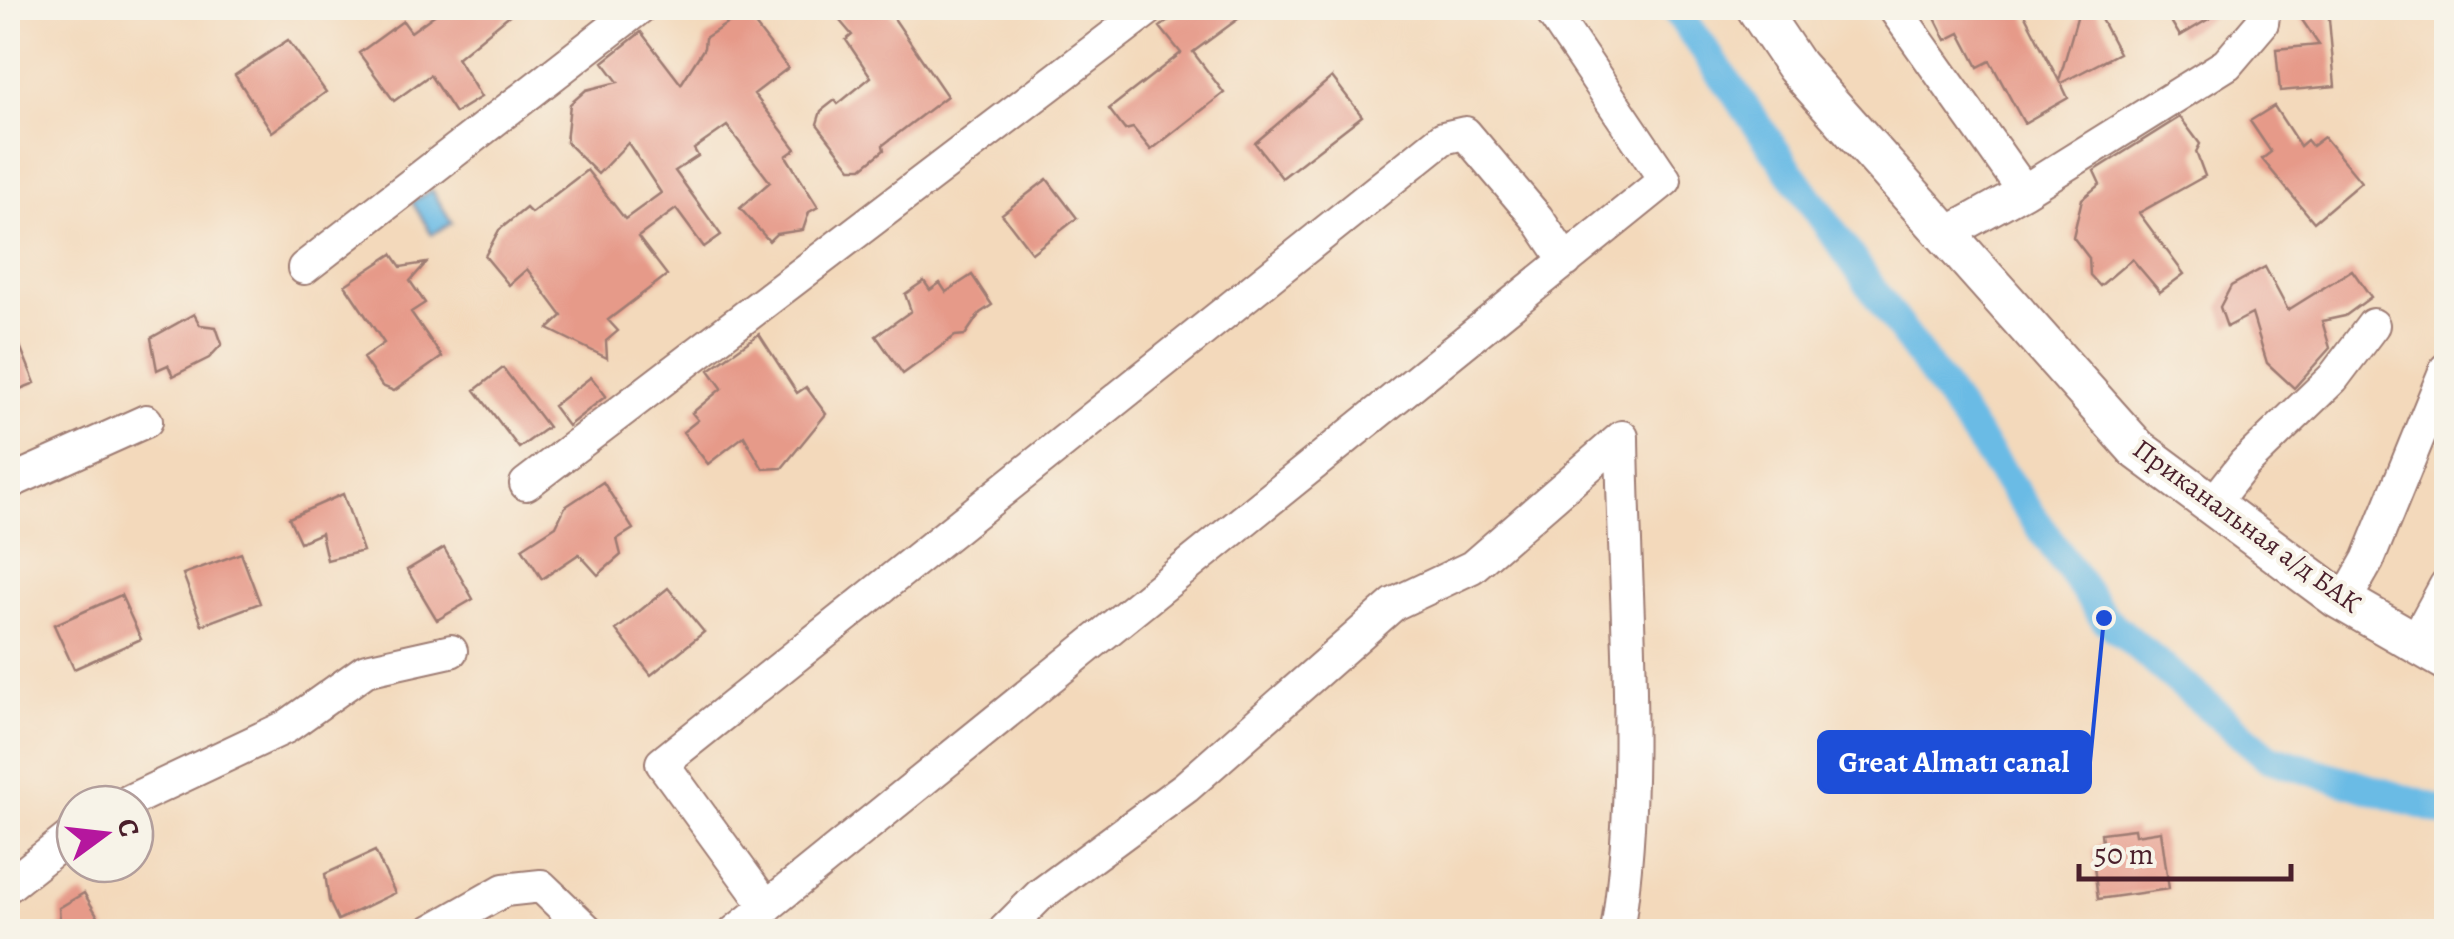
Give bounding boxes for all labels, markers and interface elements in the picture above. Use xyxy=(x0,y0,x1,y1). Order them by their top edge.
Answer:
street label: Приканальная а/д БАК xyxy=(2125,430,2369,622)
callout: Great Almatı canal xyxy=(1819,732,2090,792)
text: Great Almatı canal xyxy=(1839,742,2070,782)
north arrow xyxy=(55,784,155,884)
text: С xyxy=(108,815,149,841)
scale bar xyxy=(2079,819,2292,881)
text: 50 m xyxy=(2094,834,2154,874)

